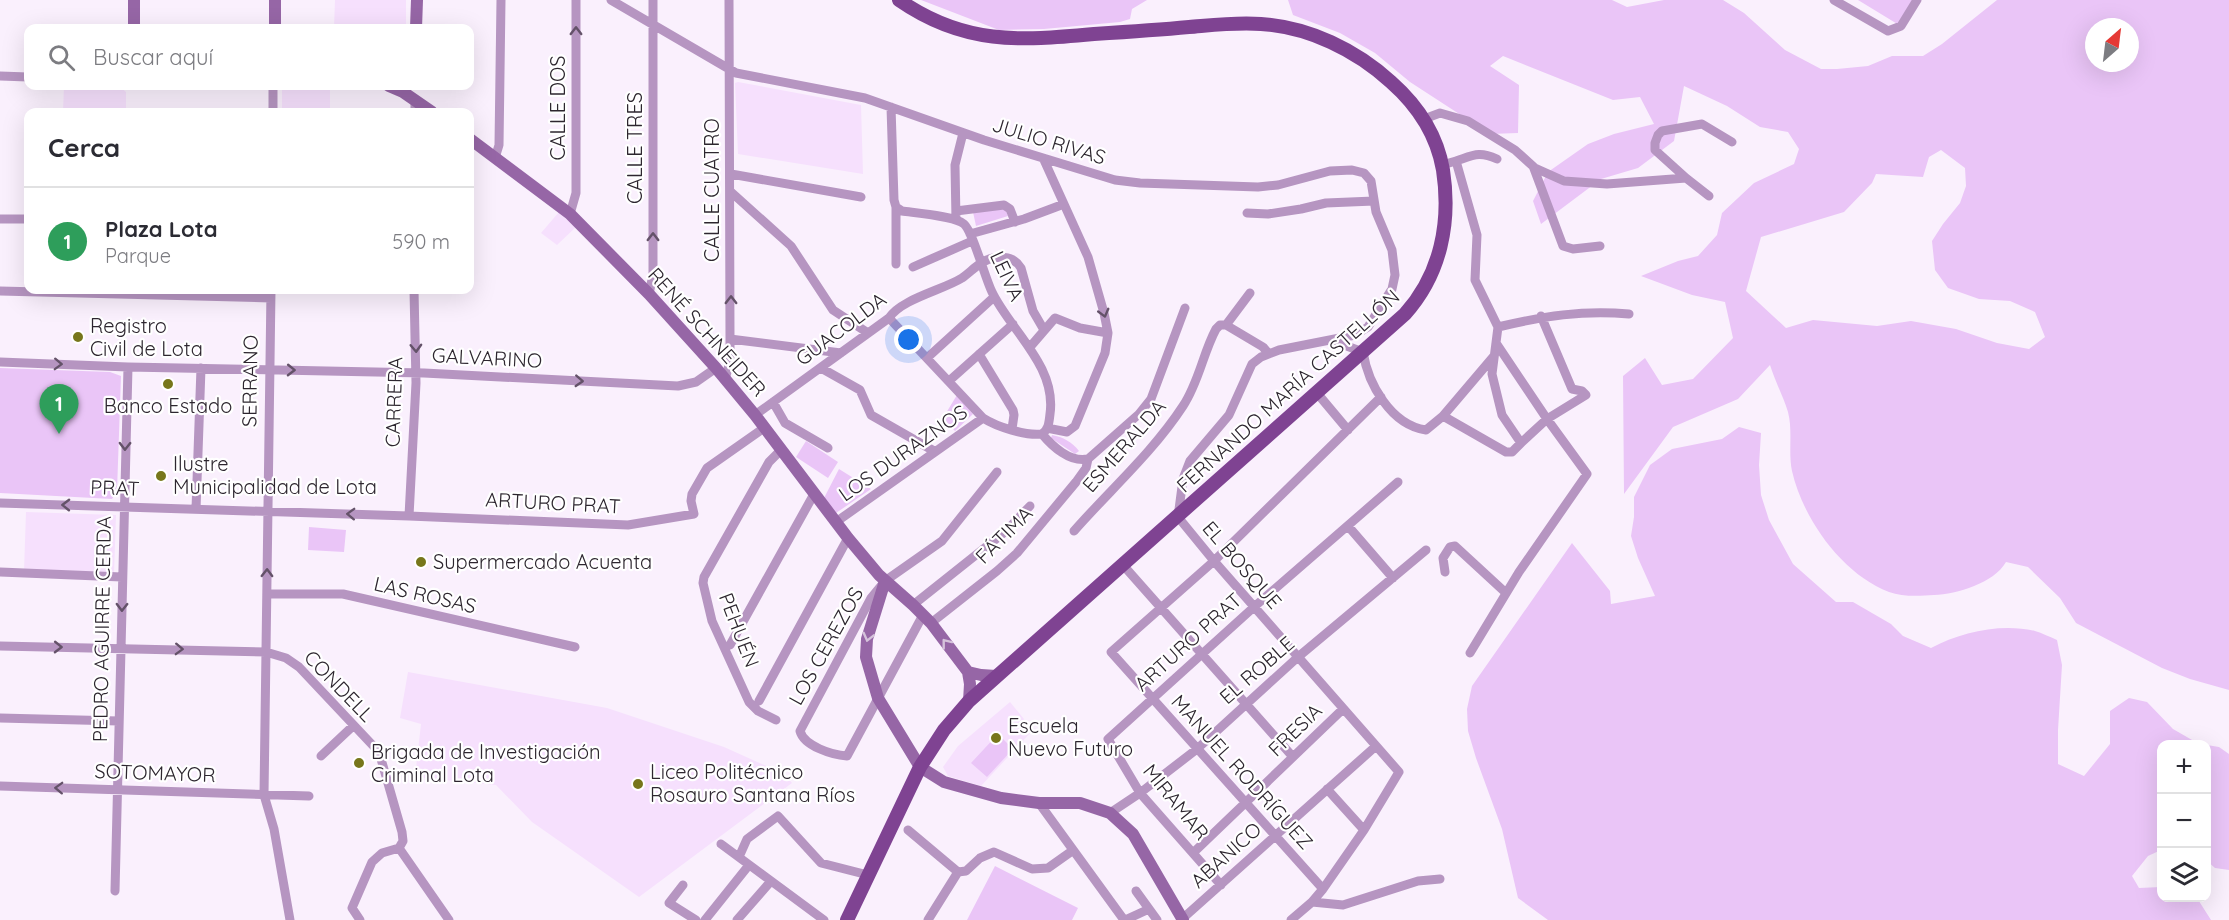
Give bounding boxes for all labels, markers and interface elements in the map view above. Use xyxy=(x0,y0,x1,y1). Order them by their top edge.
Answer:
north arrow xyxy=(2085,18,2139,72)
search box xyxy=(24,24,474,90)
one-way arrow xyxy=(570,26,582,35)
icon: search xyxy=(45,41,78,74)
text: Buscar aquí xyxy=(93,43,213,71)
street label: CALLE DOS xyxy=(545,55,570,161)
street label: CALLE TRES xyxy=(622,92,647,204)
street label: JULIO RIVAS xyxy=(989,111,1109,170)
street label: CALLE CUATRO xyxy=(699,118,724,262)
text: Cerca xyxy=(48,131,120,164)
text: Plaza Lota xyxy=(105,215,218,243)
text: 1 xyxy=(64,229,71,254)
text: 590 m xyxy=(392,229,450,254)
one-way arrow xyxy=(647,232,659,241)
text: Parque xyxy=(105,243,171,268)
street label: LEIVA xyxy=(985,247,1030,305)
street label: RENÉ SCHNEIDER xyxy=(643,262,772,401)
street label: FERNANDO MARÍA CASTELLÓN xyxy=(1171,284,1404,497)
street label: GUACOLDA xyxy=(790,286,891,371)
one-way arrow xyxy=(724,296,737,305)
one-way arrow xyxy=(1096,308,1109,318)
place label: Registro Civil de Lota xyxy=(90,313,203,361)
your location xyxy=(894,325,923,354)
marker: Registro Civil de Lota xyxy=(71,330,85,344)
street label: SERRANO xyxy=(236,335,263,427)
street label: GALVARINO xyxy=(431,342,543,373)
one-way arrow xyxy=(409,343,422,352)
street label: CARRERA xyxy=(379,356,408,448)
one-way arrow xyxy=(54,358,63,370)
one-way arrow xyxy=(287,364,296,376)
one-way arrow xyxy=(575,374,584,387)
marker: Banco Estado xyxy=(161,377,175,391)
pin: 1 xyxy=(40,384,78,434)
place label: Banco Estado xyxy=(104,393,232,418)
street label: ESMERALDA xyxy=(1077,394,1171,497)
street label: LOS DURAZNOS xyxy=(834,399,972,506)
one-way arrow xyxy=(119,442,132,451)
place label: Ilustre Municipalidad de Lota xyxy=(173,451,377,499)
marker: Ilustre Municipalidad de Lota xyxy=(154,469,168,483)
street label: PRAT xyxy=(90,474,140,501)
street label: ARTURO PRAT xyxy=(485,486,621,519)
one-way arrow xyxy=(61,499,70,511)
street label: FÁTIMA xyxy=(970,501,1038,569)
one-way arrow xyxy=(346,507,355,520)
street label: PEDRO AGUIRRE CERDA xyxy=(87,516,116,742)
street label: EL BOSQUE xyxy=(1197,516,1287,614)
place label: Supermercado Acuenta xyxy=(433,549,652,574)
marker: Supermercado Acuenta xyxy=(414,555,428,569)
one-way arrow xyxy=(261,568,273,577)
street label: LAS ROSAS xyxy=(372,571,479,618)
street label: LOS CEREZOS xyxy=(783,582,868,709)
street label: ARTURO PRAT xyxy=(1129,587,1246,696)
street label: PEHUÉN xyxy=(714,589,765,671)
one-way arrow xyxy=(115,603,128,612)
street label: EL ROBLE xyxy=(1214,630,1299,709)
one-way arrow xyxy=(863,631,876,641)
one-way arrow xyxy=(942,639,953,650)
one-way arrow xyxy=(54,641,63,653)
one-way arrow xyxy=(175,643,184,656)
street label: CONDELL xyxy=(299,645,380,727)
street label: MANUEL RODRÍGUEZ xyxy=(1166,689,1318,854)
street label: FRESIA xyxy=(1262,698,1327,761)
place label: Escuela Nuevo Futuro xyxy=(1008,713,1133,761)
marker: Escuela Nuevo Futuro xyxy=(989,731,1003,745)
place label: Brigada de Investigación Criminal Lota xyxy=(371,739,601,787)
map controls xyxy=(2157,740,2211,902)
button: + xyxy=(2157,740,2211,794)
marker: Brigada de Investigación Criminal Lota xyxy=(352,756,366,770)
street label: SOTOMAYOR xyxy=(94,758,216,787)
place label: Liceo Politécnico Rosauro Santana Ríos xyxy=(650,759,855,807)
street label: MIRAMAR xyxy=(1138,759,1215,845)
marker: Liceo Politécnico Rosauro Santana Ríos xyxy=(631,777,645,791)
one-way arrow xyxy=(54,782,63,795)
button: − xyxy=(2157,794,2211,848)
street label: ABANICO xyxy=(1185,816,1266,893)
button: layers xyxy=(2157,848,2211,902)

